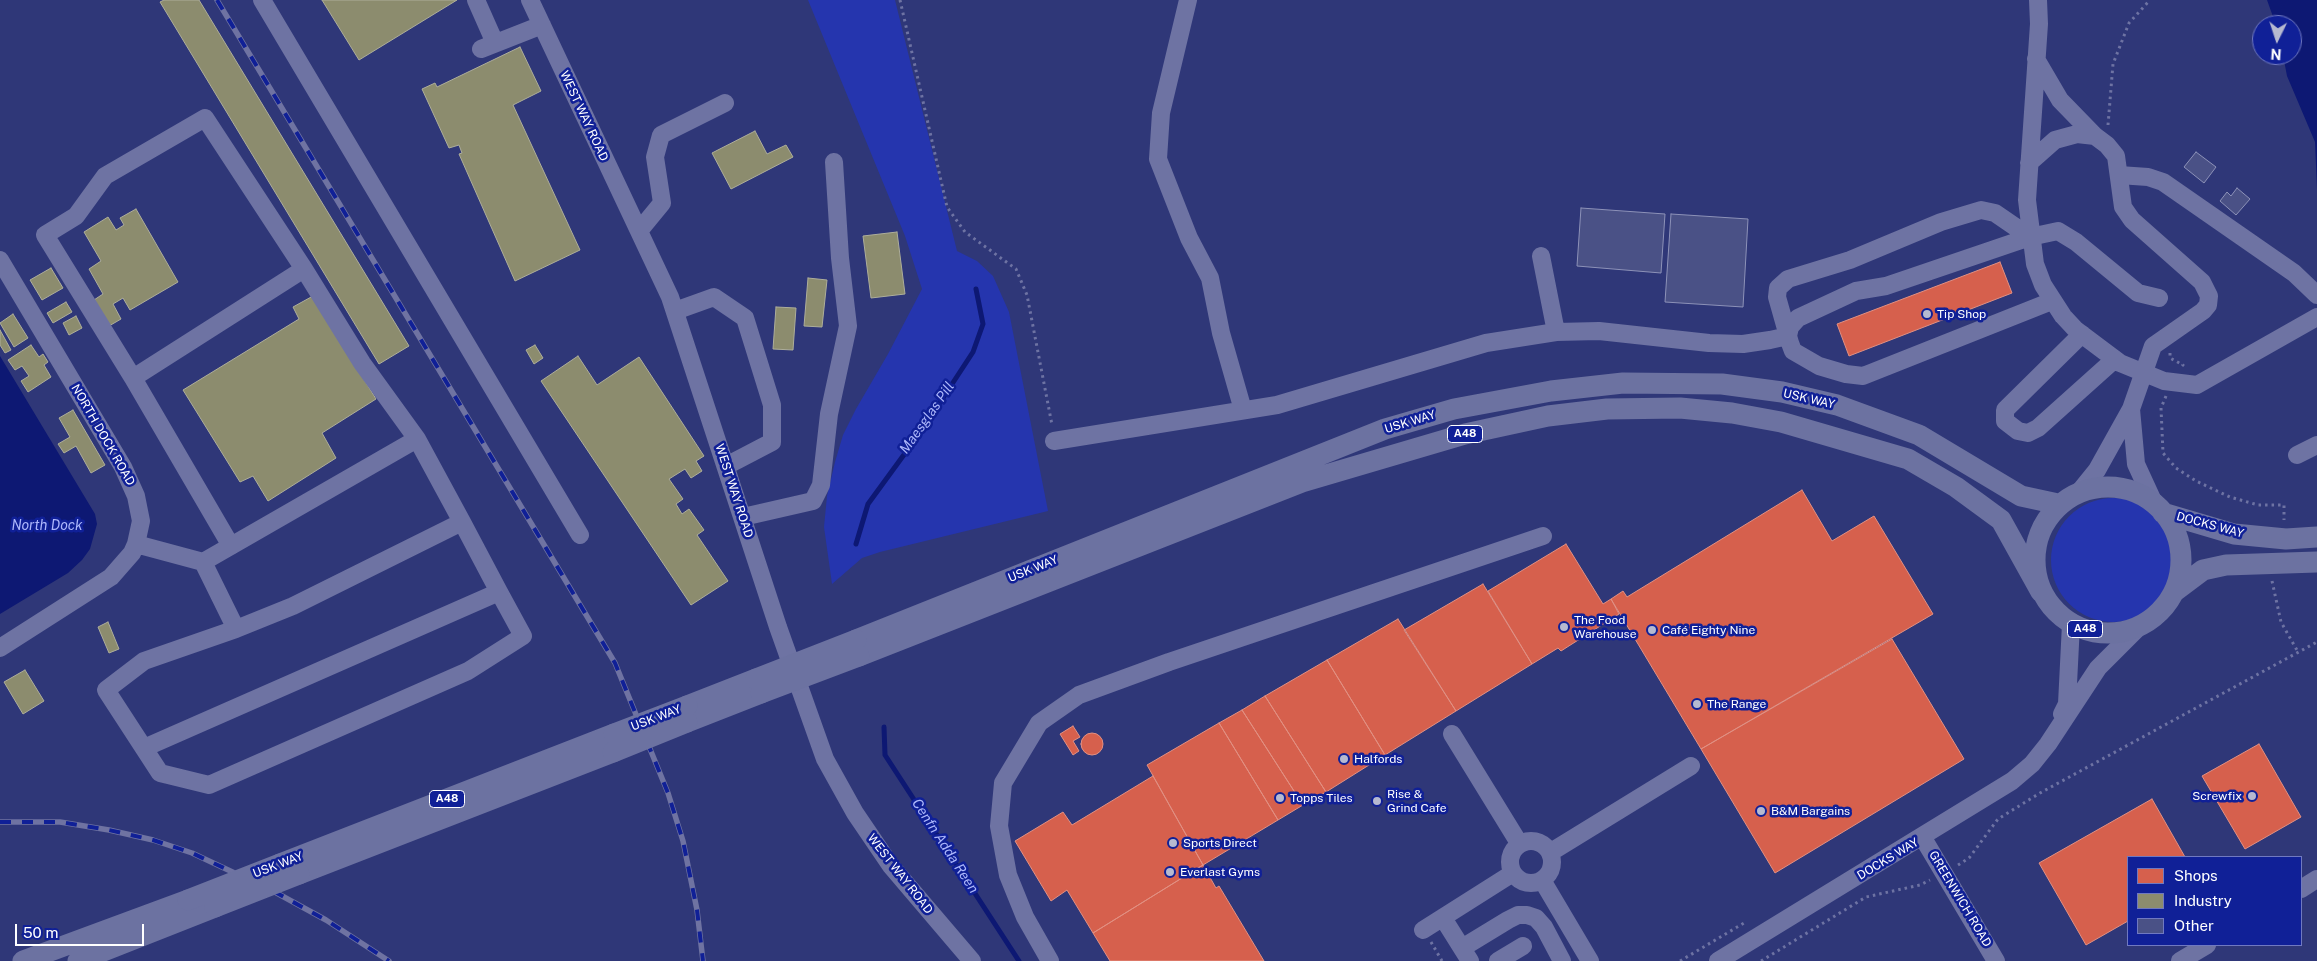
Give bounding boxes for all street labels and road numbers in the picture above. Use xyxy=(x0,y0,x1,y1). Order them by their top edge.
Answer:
street label: WEST WAY ROAD xyxy=(557,69,611,163)
street label: NORTH DOCK ROAD xyxy=(68,382,138,488)
street label: USK WAY xyxy=(1782,386,1836,412)
street label: USK WAY xyxy=(1383,407,1437,437)
road number: A48 xyxy=(1448,426,1482,442)
street label: WEST WAY ROAD xyxy=(712,442,756,540)
street label: DOCKS WAY xyxy=(2175,509,2245,541)
street label: USK WAY xyxy=(1006,552,1060,586)
road number: A48 xyxy=(2068,620,2102,638)
street label: USK WAY xyxy=(629,702,683,734)
road number: A48 xyxy=(430,791,464,808)
street label: WEST WAY ROAD xyxy=(864,831,936,917)
street label: DOCKS WAY xyxy=(1855,835,1921,883)
street label: GREENWICH ROAD xyxy=(1926,848,1994,950)
street label: USK WAY xyxy=(251,849,305,881)

